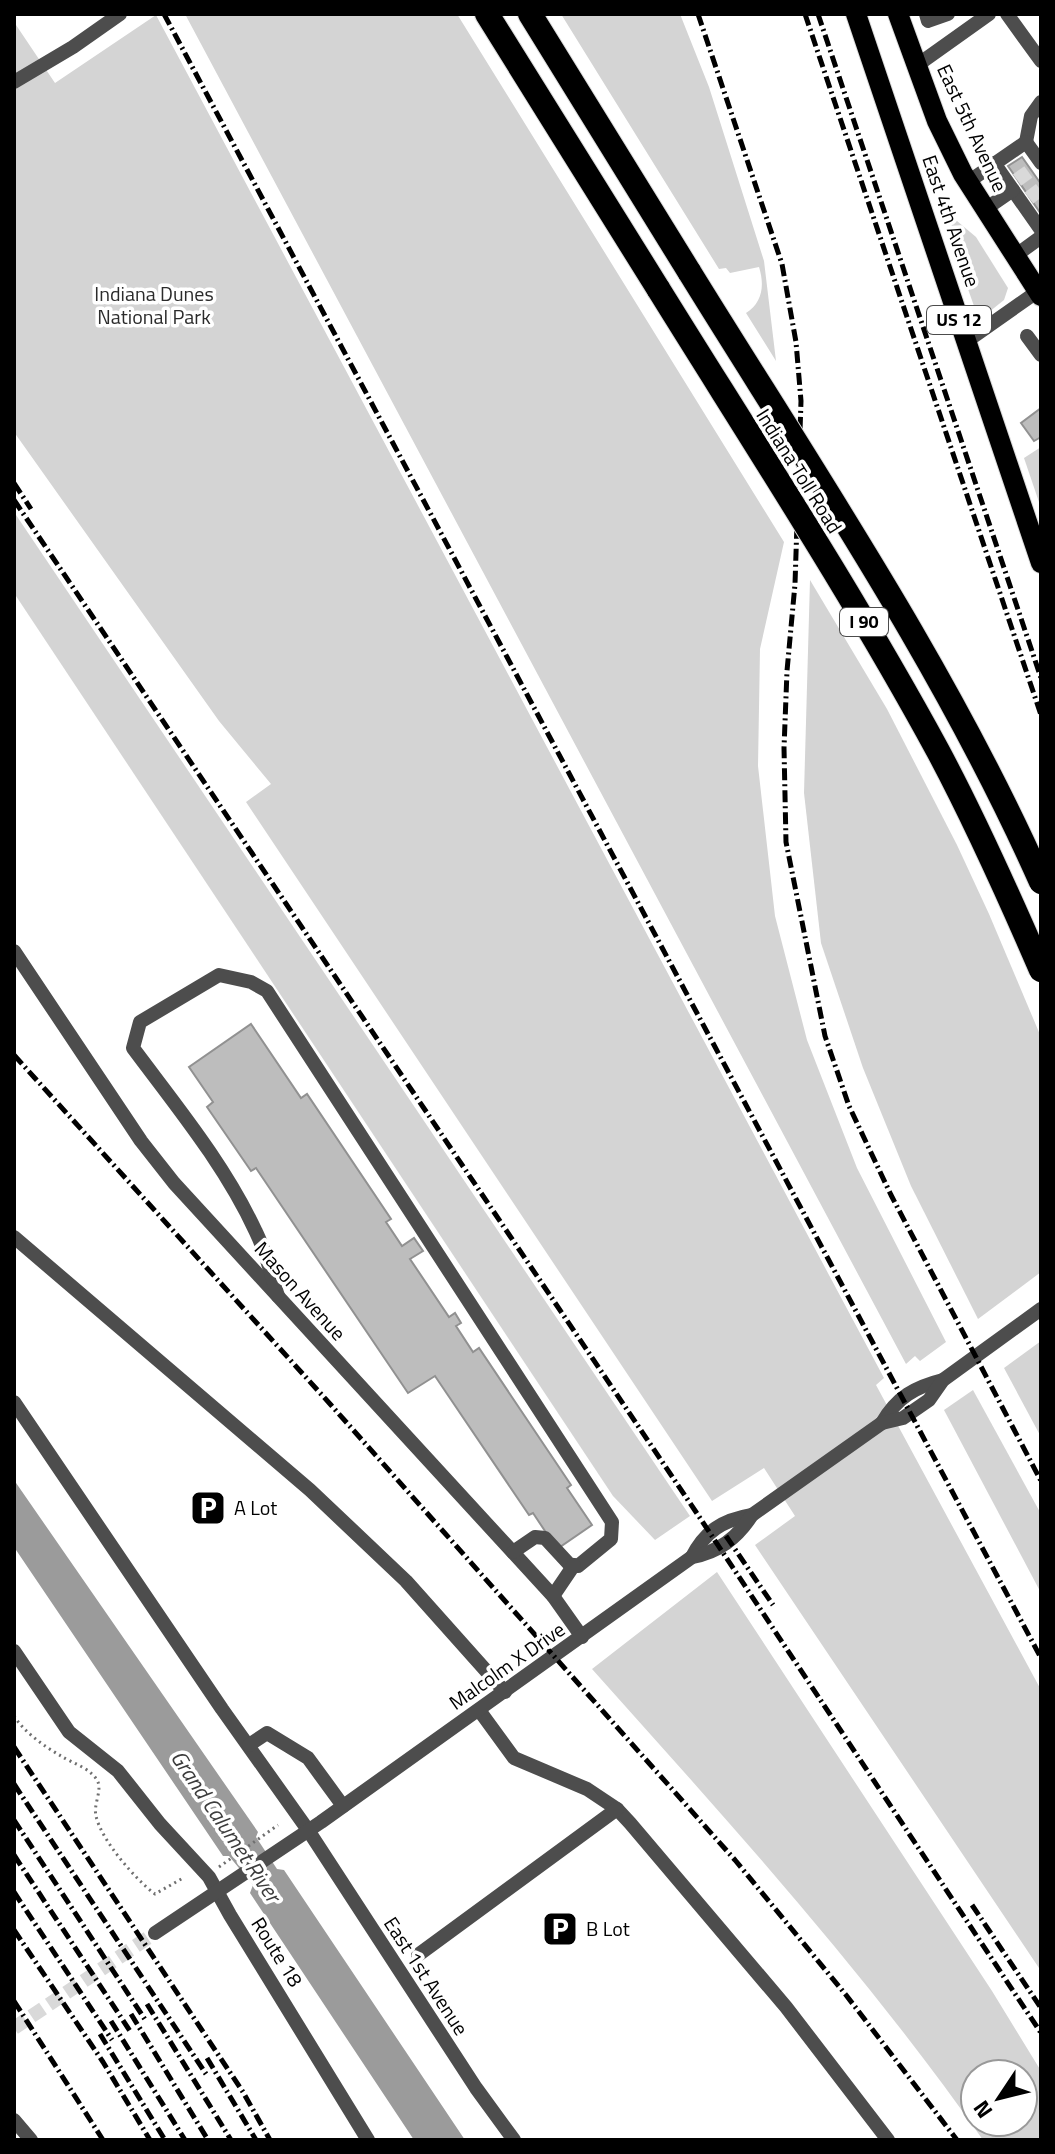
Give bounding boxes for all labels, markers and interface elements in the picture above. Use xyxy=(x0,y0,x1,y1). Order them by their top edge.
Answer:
street label: East 5th Avenue xyxy=(929,59,1016,197)
street label: East 4th Avenue xyxy=(914,151,989,291)
park label: Indiana Dunes National Park xyxy=(94,278,214,332)
road number: US 12 xyxy=(927,306,991,334)
street label: Indiana Toll Road xyxy=(749,402,850,539)
road number: I 90 xyxy=(840,608,888,636)
street label: Mason Avenue xyxy=(247,1234,354,1347)
parking icon: A Lot xyxy=(189,1489,227,1527)
place label: A Lot xyxy=(234,1492,277,1523)
street label: Malcolm X Drive xyxy=(442,1614,571,1717)
water label: Grand Calumet River xyxy=(162,1743,291,1912)
street label: East 1st Avenue xyxy=(376,1910,477,2041)
parking icon: B Lot xyxy=(541,1910,579,1948)
street label: Route 18 xyxy=(244,1911,311,1993)
place label: B Lot xyxy=(586,1913,630,1944)
north arrow xyxy=(959,2058,1039,2138)
text: N xyxy=(964,2093,1001,2125)

